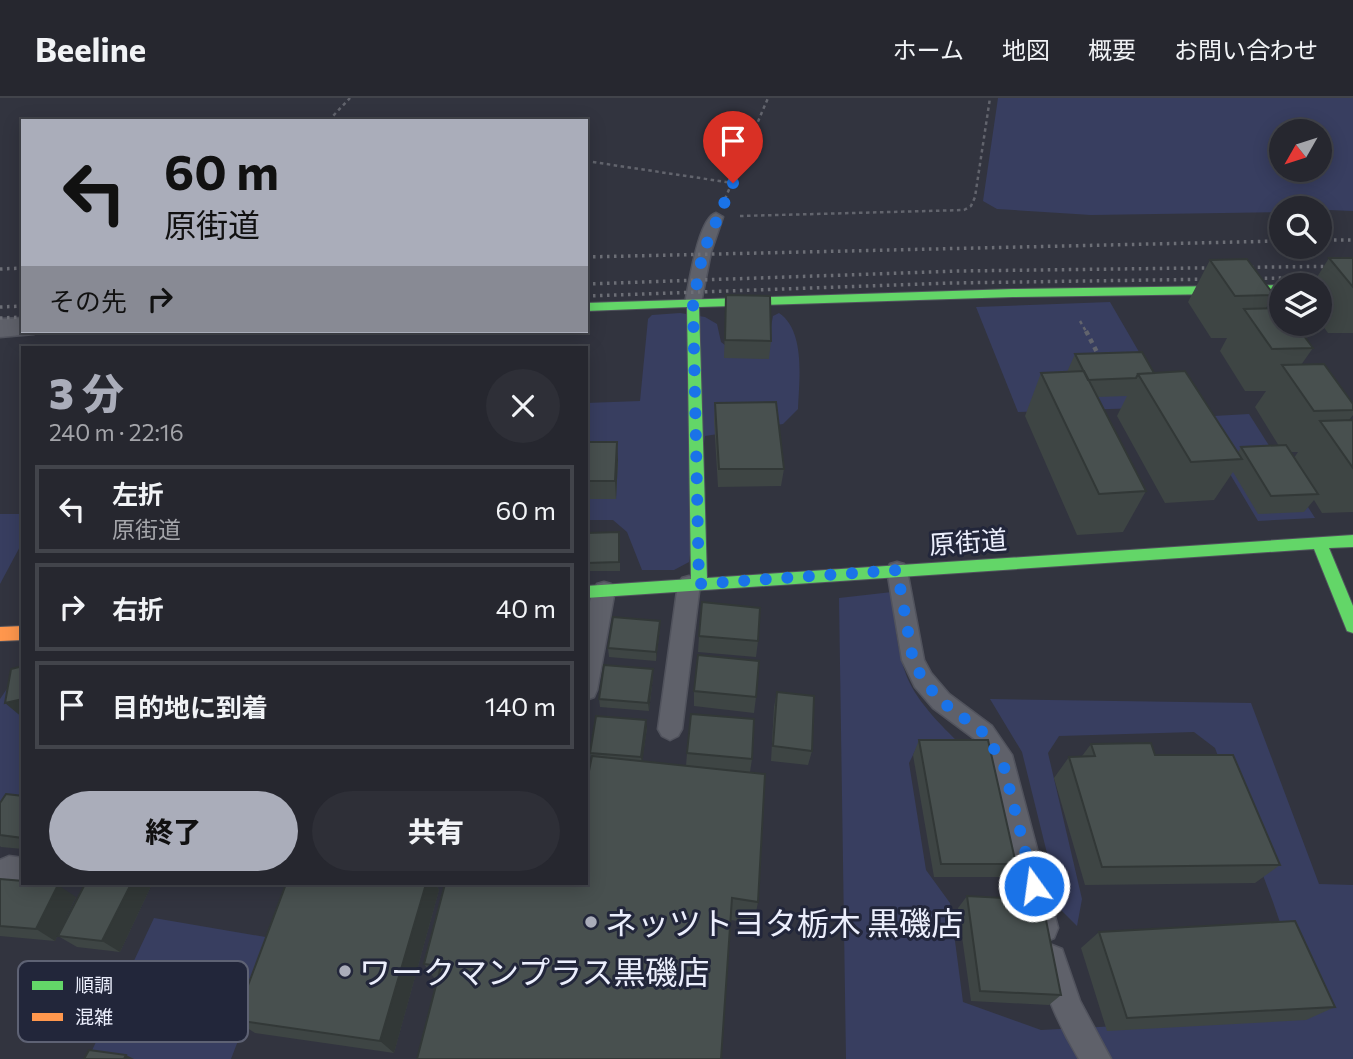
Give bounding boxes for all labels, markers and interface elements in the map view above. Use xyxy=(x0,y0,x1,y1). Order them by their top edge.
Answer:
text: Beeline xyxy=(35,28,146,69)
text: ホーム xyxy=(893,35,964,64)
text: 地図 xyxy=(1002,35,1050,64)
text: 概要 xyxy=(1088,35,1136,64)
text: お問い合わせ xyxy=(1174,35,1318,64)
pin xyxy=(703,111,763,183)
north arrow xyxy=(1269,119,1332,182)
map controls xyxy=(1269,119,1332,336)
icon: arrive xyxy=(714,122,752,160)
text: 60 m xyxy=(164,140,279,200)
icon: left xyxy=(49,147,140,238)
button: search xyxy=(1269,196,1332,259)
text: 原街道 xyxy=(164,204,260,244)
button: layers xyxy=(1269,273,1332,336)
icon: right xyxy=(141,280,179,318)
text: その先 xyxy=(49,285,127,316)
text: 3 分 xyxy=(49,366,124,418)
button: close xyxy=(486,369,560,443)
text: 240 m · 22:16 xyxy=(49,418,184,446)
text: 左折 xyxy=(112,478,164,509)
icon: left xyxy=(53,490,91,528)
text: 60 m xyxy=(496,494,556,525)
text: 原街道 xyxy=(112,515,181,543)
street label: 原街道 xyxy=(928,523,1008,559)
icon: right xyxy=(53,588,91,626)
text: 40 m xyxy=(496,592,556,623)
text: 右折 xyxy=(112,593,164,624)
icon: arrive xyxy=(53,686,91,724)
text: 140 m xyxy=(485,690,556,721)
text: 目的地に到着 xyxy=(112,691,268,722)
button: 終了 xyxy=(49,791,298,871)
button: 共有 xyxy=(312,791,560,871)
position arrow xyxy=(997,849,1071,923)
place label: ネッツトヨタ栃木 黒磯店 xyxy=(605,902,963,942)
marker: ネッツトヨタ栃木 黒磯店 xyxy=(583,914,599,930)
place label: ワークマンプラス黒磯店 xyxy=(359,951,709,991)
legend xyxy=(18,961,248,1042)
marker: ワークマンプラス黒磯店 xyxy=(337,963,353,979)
text: 順調 xyxy=(75,973,113,996)
text: 混雑 xyxy=(75,1005,113,1028)

